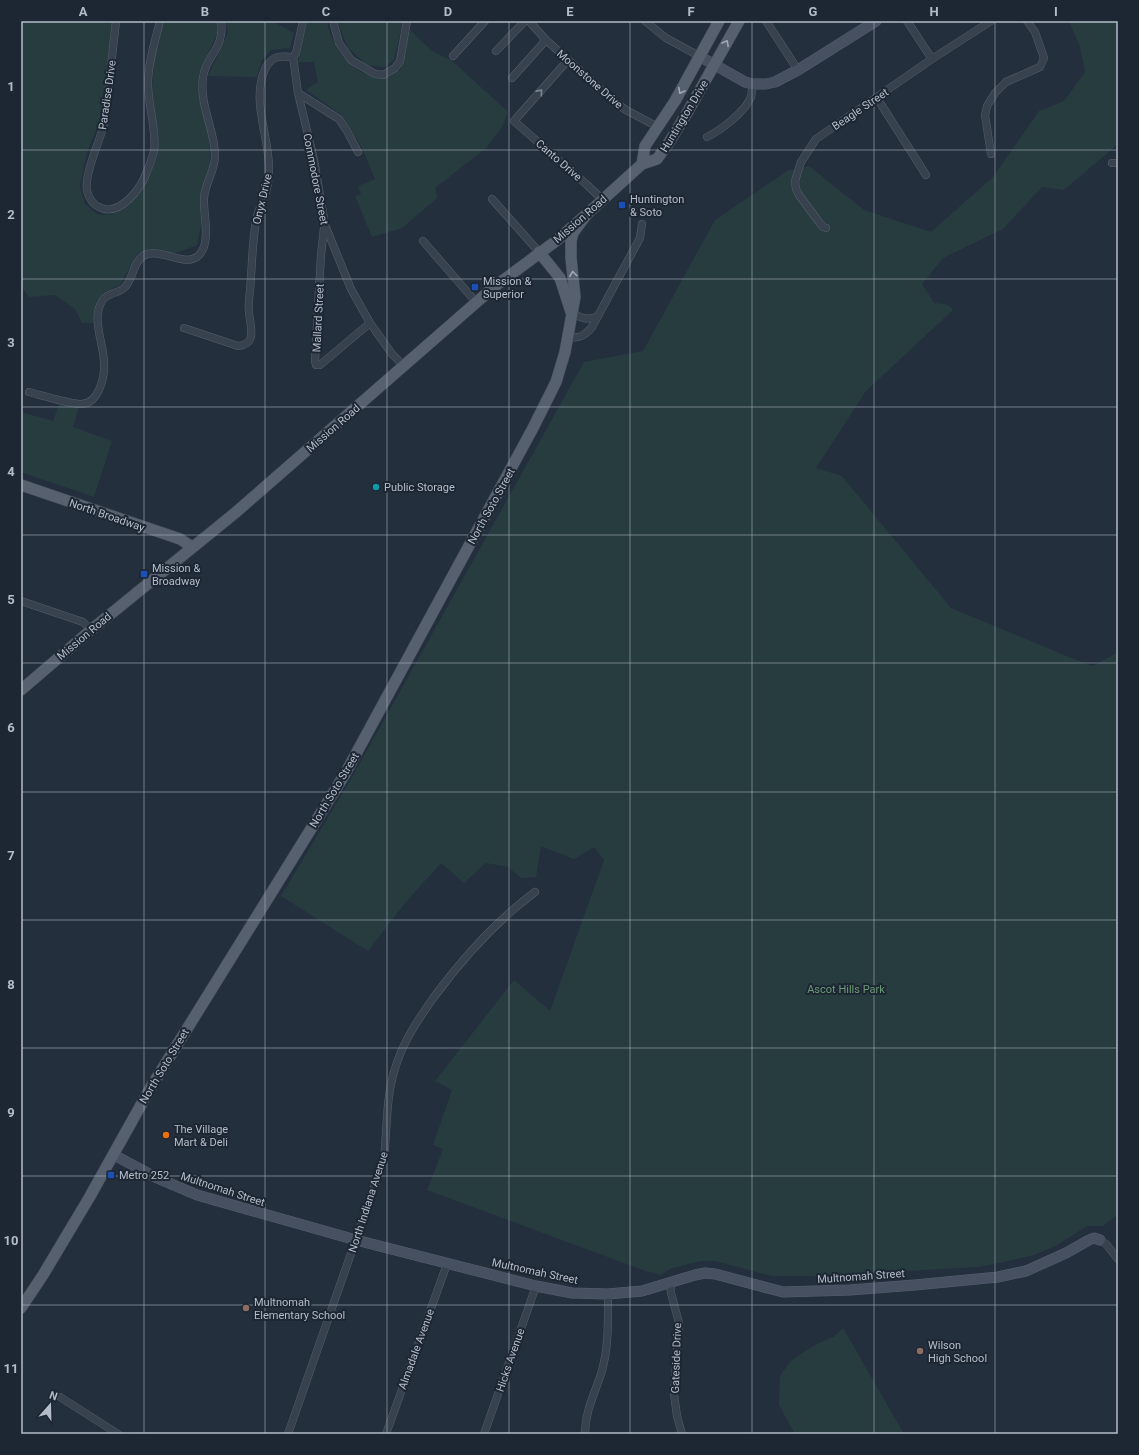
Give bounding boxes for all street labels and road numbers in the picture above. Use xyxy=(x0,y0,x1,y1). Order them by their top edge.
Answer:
street label: Moonstone Drive xyxy=(554,47,625,112)
street label: Paradise Drive xyxy=(96,59,119,131)
street label: Huntington Drive xyxy=(658,78,711,155)
street label: Beagle Street xyxy=(830,86,891,133)
street label: Commodore Street xyxy=(300,132,331,226)
street label: Canto Drive xyxy=(533,137,584,184)
street label: Onyx Drive xyxy=(250,172,275,226)
street label: Mission Road xyxy=(551,193,610,246)
street label: Mallard Street xyxy=(310,283,327,353)
street label: Mission Road xyxy=(304,402,363,455)
street label: North Soto Street xyxy=(465,466,518,546)
street label: North Broadway xyxy=(67,496,147,535)
street label: Mission Road xyxy=(55,610,114,663)
street label: North Soto Street xyxy=(307,750,362,830)
street label: North Soto Street xyxy=(137,1026,192,1106)
street label: North Indiana Avenue xyxy=(346,1150,391,1254)
street label: Multnomah Street xyxy=(179,1170,267,1209)
street label: Multnomah Street xyxy=(491,1256,580,1287)
street label: Multnomah Street xyxy=(817,1267,906,1286)
street label: Almadale Avenue xyxy=(396,1307,437,1391)
street label: Gateside Drive xyxy=(669,1322,684,1394)
street label: Hicks Avenue xyxy=(494,1327,527,1394)

